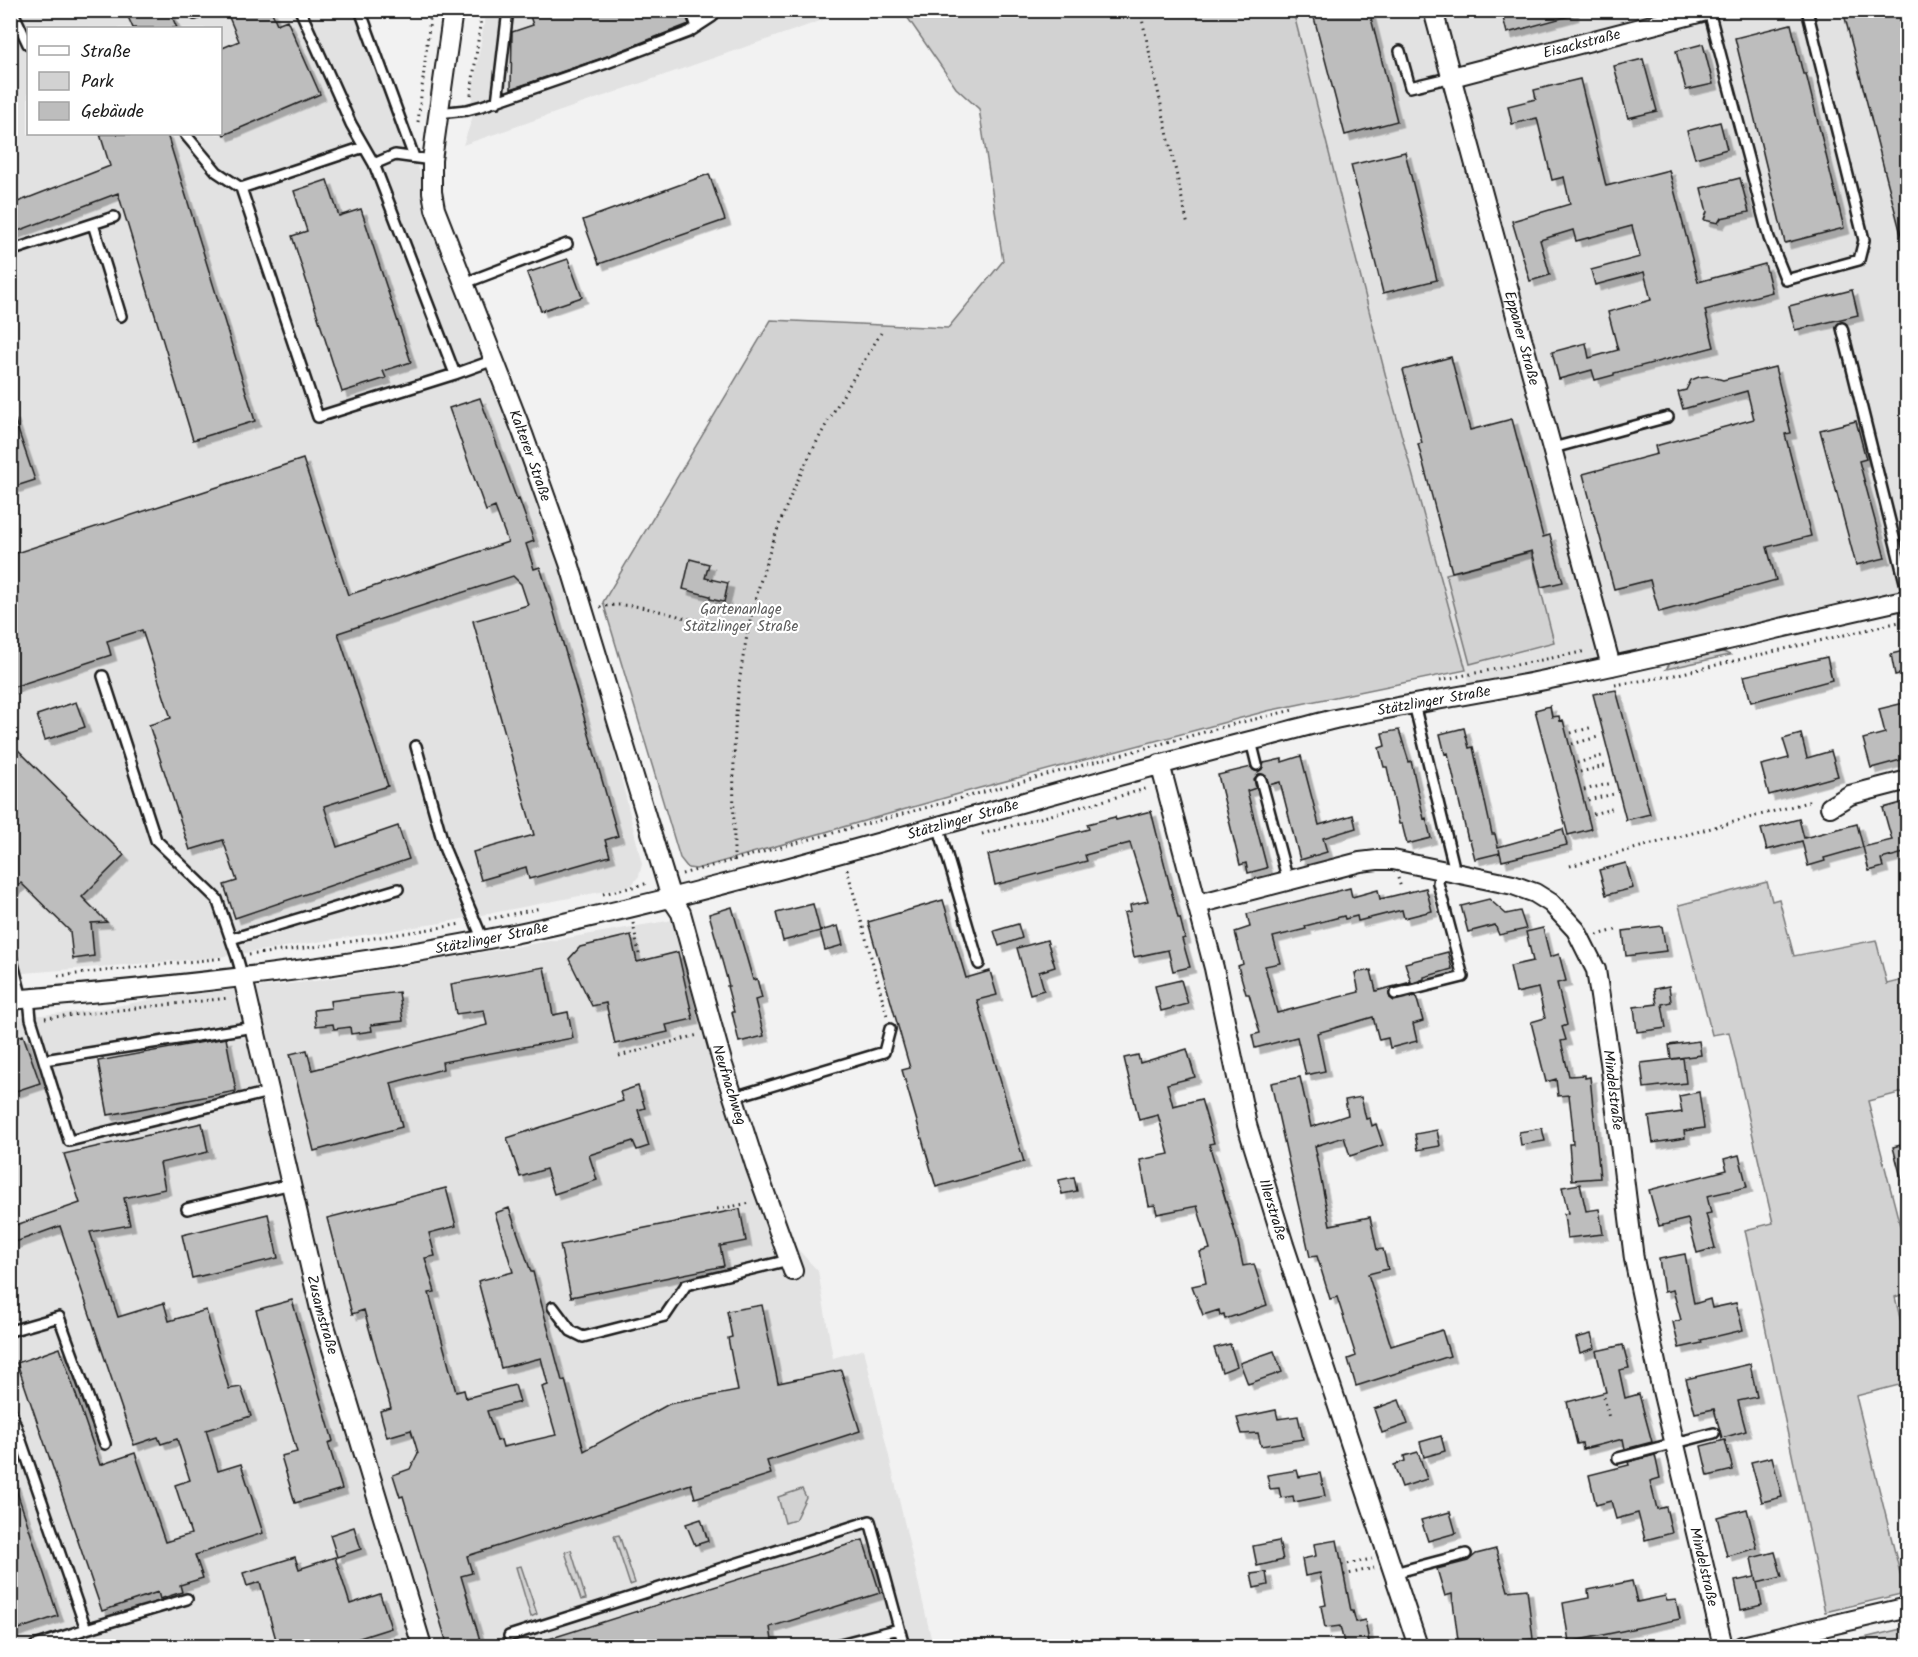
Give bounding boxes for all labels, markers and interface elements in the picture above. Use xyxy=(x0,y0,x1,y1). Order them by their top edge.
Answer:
street label: Eisackstraße xyxy=(1541,23,1624,66)
legend xyxy=(27,27,222,135)
text: Straße xyxy=(81,38,131,67)
text: Park xyxy=(81,68,114,97)
text: Gebäude xyxy=(81,98,144,127)
street label: Eppaner Straße xyxy=(1497,288,1545,389)
street label: Kalterer Straße xyxy=(502,406,557,505)
park label: Gartenanlage Stätzlinger Straße xyxy=(684,598,799,639)
street label: Stätzlinger Straße xyxy=(1375,680,1493,723)
street label: Stätzlinger Straße xyxy=(905,793,1022,847)
street label: Stätzlinger Straße xyxy=(433,916,551,962)
street label: Neufnachweg xyxy=(705,1042,753,1129)
street label: Mindelstraße xyxy=(1595,1048,1629,1132)
street label: Illerstraße xyxy=(1251,1176,1293,1244)
street label: Zusamstraße xyxy=(299,1273,344,1358)
street label: Mindelstraße xyxy=(1682,1525,1724,1609)

